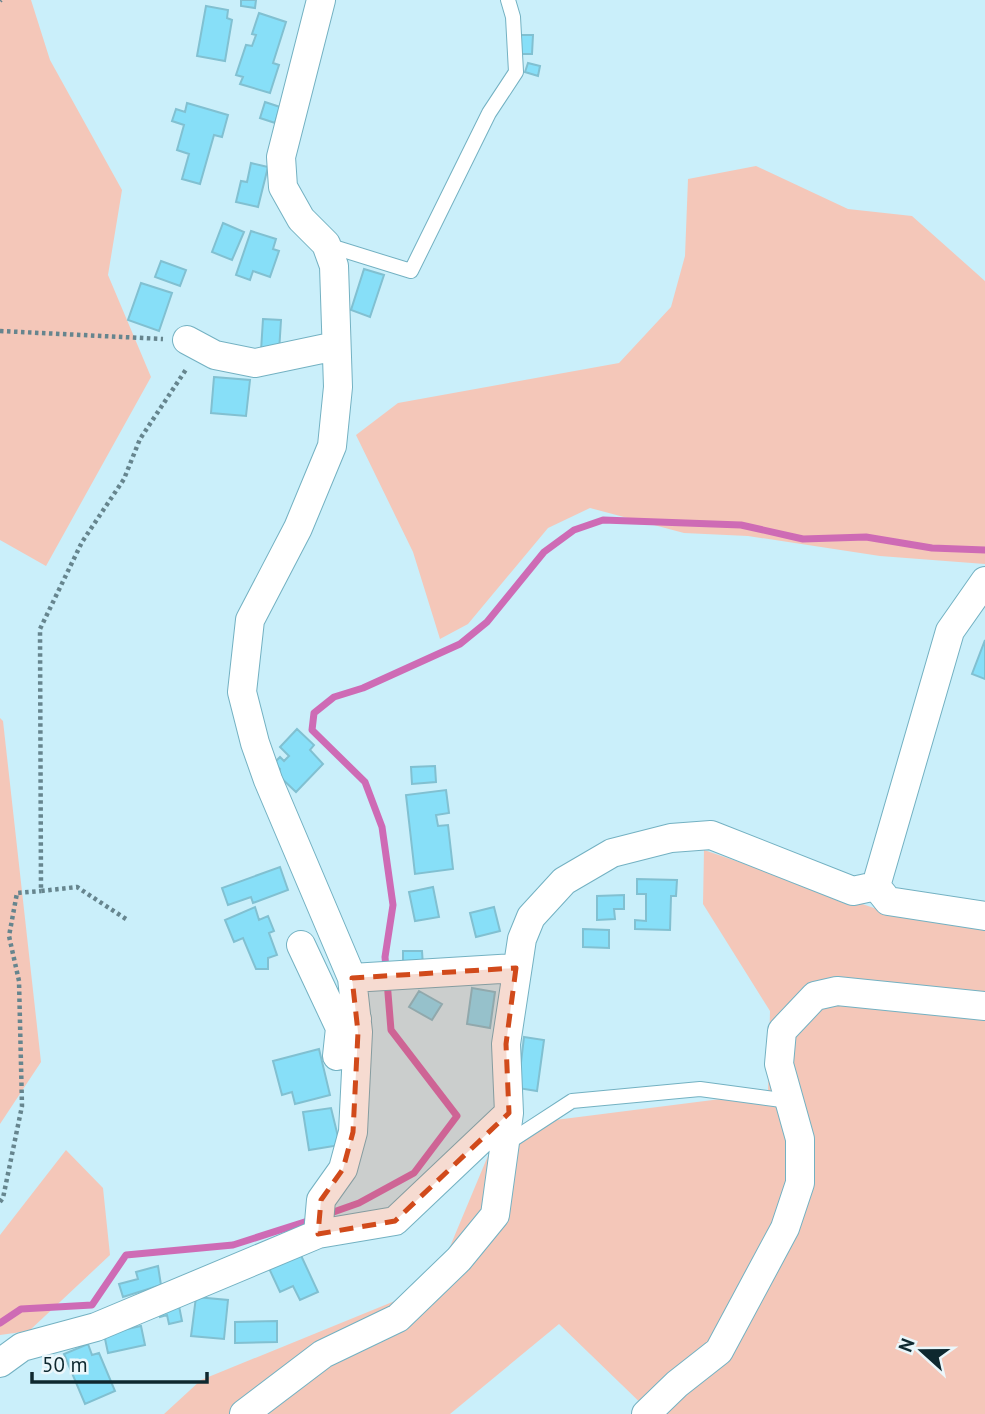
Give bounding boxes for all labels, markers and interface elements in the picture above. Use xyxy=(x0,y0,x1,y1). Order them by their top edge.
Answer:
north arrow xyxy=(887,1316,957,1386)
text: N xyxy=(893,1335,920,1355)
scale bar xyxy=(32,1340,206,1384)
text: 50 m xyxy=(42,1351,88,1378)

